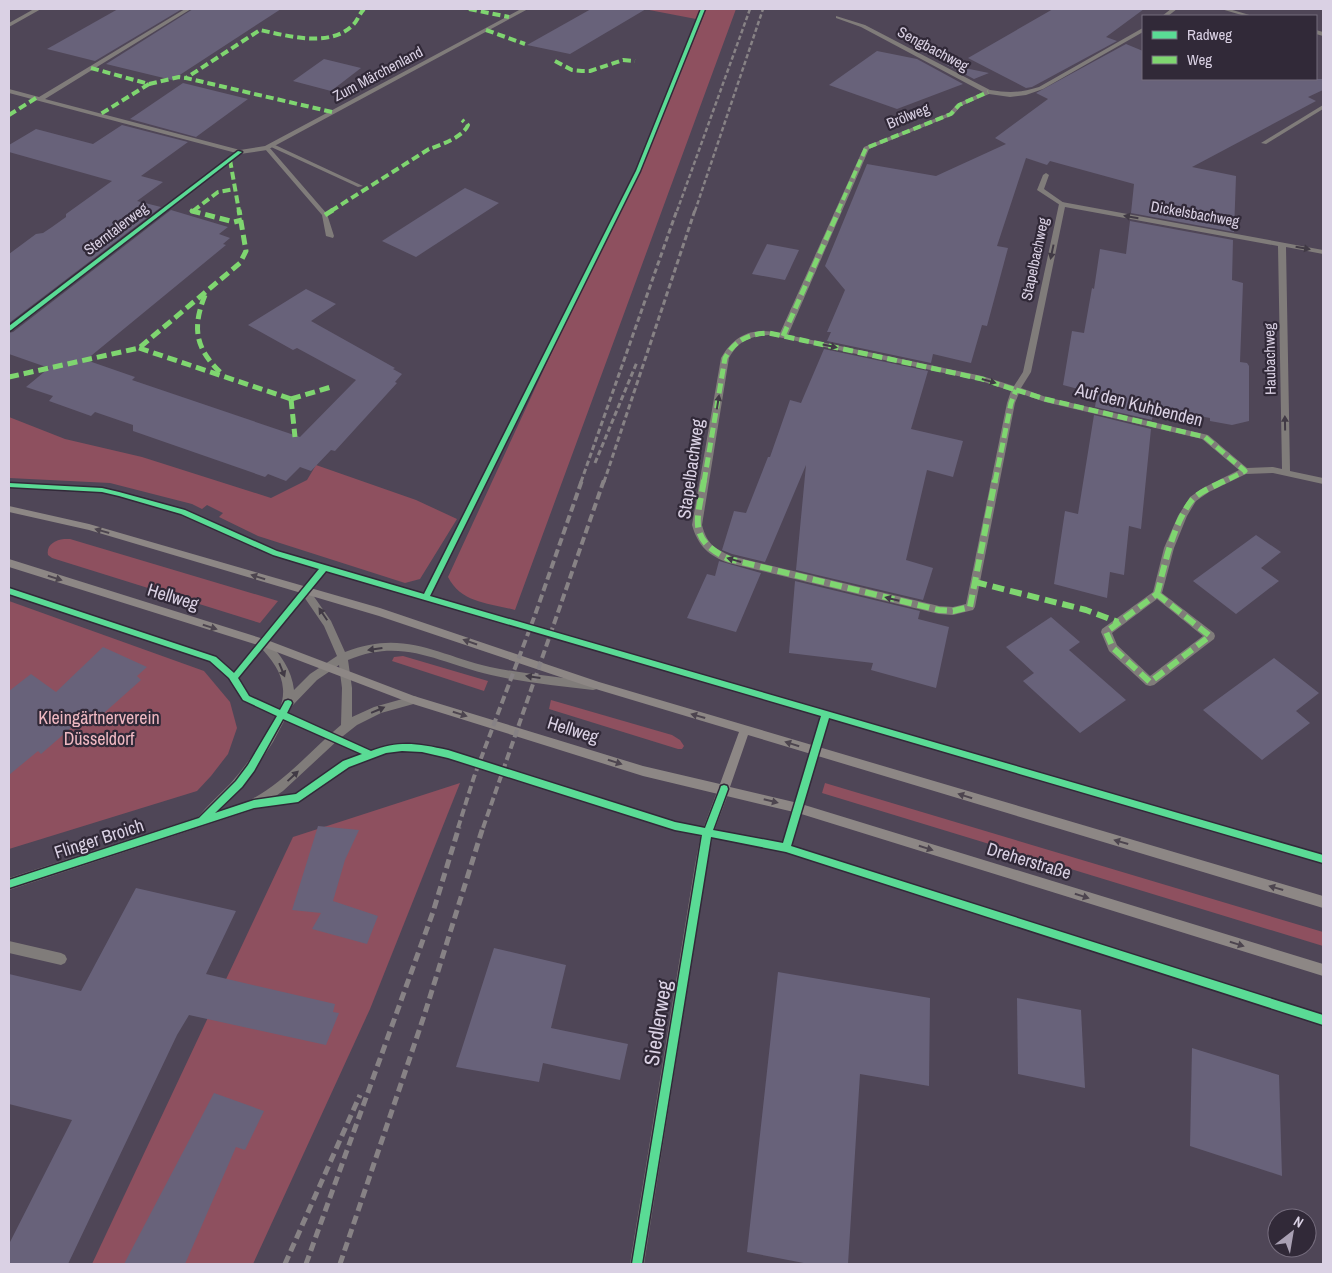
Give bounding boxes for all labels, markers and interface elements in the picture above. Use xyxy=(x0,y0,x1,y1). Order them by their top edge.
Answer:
legend xyxy=(1142,15,1317,80)
street label: Sengbachweg xyxy=(894,21,973,76)
text: Radweg xyxy=(1187,24,1232,45)
street label: Zum Märchenland xyxy=(329,41,426,106)
text: Weg xyxy=(1187,49,1212,70)
street label: Brölweg xyxy=(883,97,932,134)
street label: Dickelsbachweg xyxy=(1149,195,1241,232)
street label: Sterntalerweg xyxy=(79,197,152,260)
one-way arrow xyxy=(1123,212,1139,220)
street label: Stapelbachweg xyxy=(1015,215,1054,302)
one-way arrow xyxy=(1048,244,1056,259)
one-way arrow xyxy=(1295,245,1311,253)
street label: Haubachweg xyxy=(1258,323,1281,395)
one-way arrow xyxy=(823,342,838,350)
street label: Auf den Kuhbenden xyxy=(1072,376,1205,432)
one-way arrow xyxy=(982,378,997,386)
one-way arrow xyxy=(714,394,722,410)
one-way arrow xyxy=(1281,415,1289,431)
street label: Stapelbachweg xyxy=(671,416,710,521)
one-way arrow xyxy=(95,526,110,534)
one-way arrow xyxy=(727,556,742,564)
one-way arrow xyxy=(251,572,266,580)
one-way arrow xyxy=(48,575,63,582)
street label: Hellweg xyxy=(144,577,203,616)
one-way arrow xyxy=(885,595,900,603)
one-way arrow xyxy=(318,607,328,621)
one-way arrow xyxy=(203,623,218,631)
one-way arrow xyxy=(462,638,477,646)
one-way arrow xyxy=(366,645,382,653)
one-way arrow xyxy=(279,663,287,677)
one-way arrow xyxy=(525,673,541,681)
park label: Kleingärtnerverein Düsseldorf xyxy=(38,705,160,751)
one-way arrow xyxy=(371,706,386,714)
street label: Hellweg xyxy=(544,710,603,749)
one-way arrow xyxy=(453,711,468,719)
one-way arrow xyxy=(691,711,706,719)
one-way arrow xyxy=(785,739,800,747)
one-way arrow xyxy=(608,758,623,766)
one-way arrow xyxy=(287,770,299,782)
one-way arrow xyxy=(957,791,972,799)
one-way arrow xyxy=(763,797,778,805)
street label: Flinger Broich xyxy=(51,812,147,865)
street label: Dreherstraße xyxy=(984,836,1074,885)
one-way arrow xyxy=(1113,838,1128,846)
one-way arrow xyxy=(919,844,934,852)
one-way arrow xyxy=(1269,884,1284,892)
one-way arrow xyxy=(1074,893,1089,901)
one-way arrow xyxy=(1229,940,1244,948)
street label: Siedlerweg xyxy=(636,978,679,1068)
north arrow xyxy=(1267,1208,1317,1258)
text: N xyxy=(1291,1212,1307,1232)

